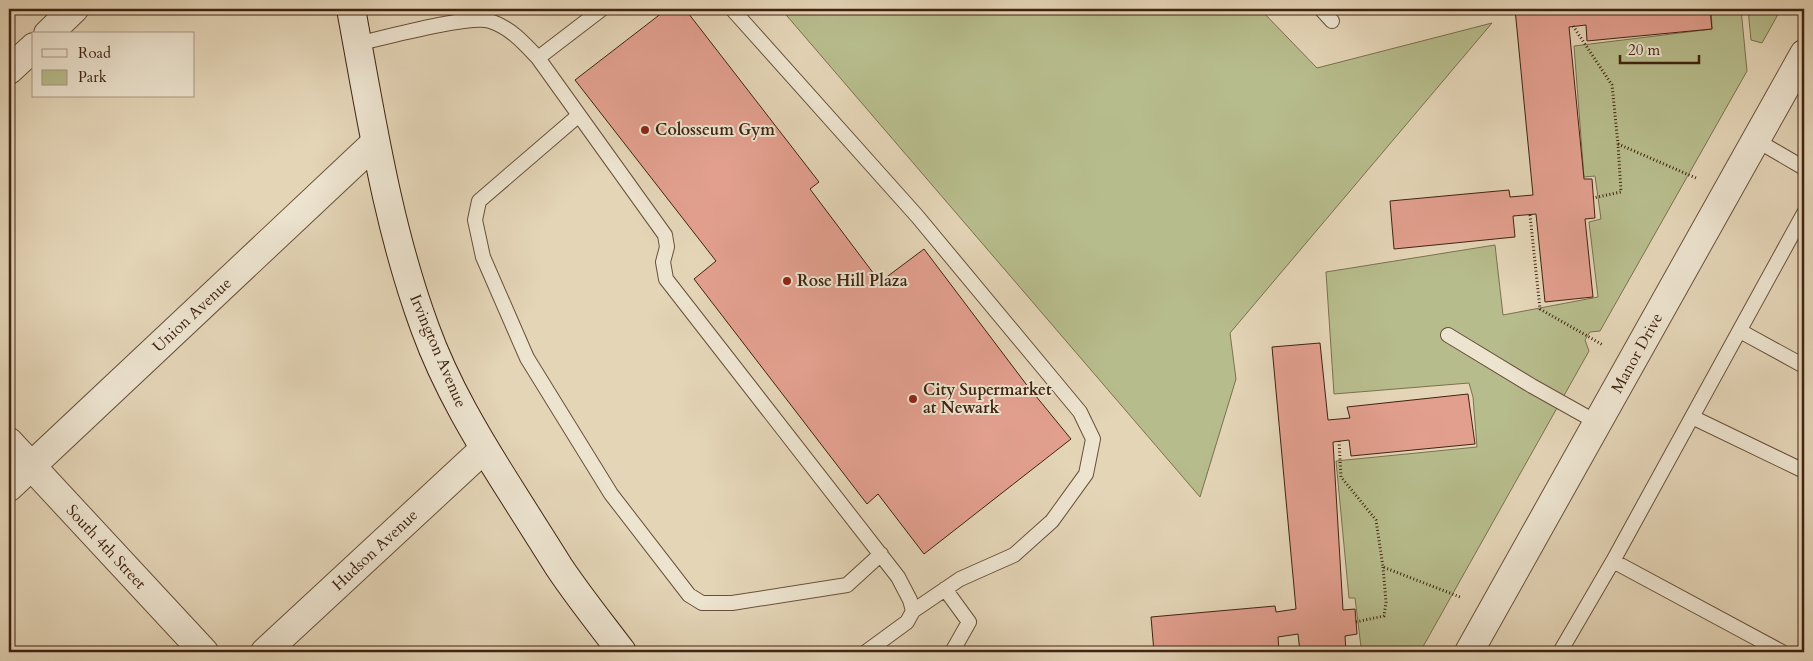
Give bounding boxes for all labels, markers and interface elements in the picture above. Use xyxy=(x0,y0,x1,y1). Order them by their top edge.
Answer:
legend xyxy=(32,32,195,98)
scale bar xyxy=(1620,32,1699,64)
text: 20 m xyxy=(1628,40,1660,60)
text: Road xyxy=(78,43,111,63)
text: Park xyxy=(78,67,107,87)
place label: Colosseum Gym xyxy=(655,119,775,141)
marker: Colosseum Gym xyxy=(639,124,651,136)
place label: Rose Hill Plaza xyxy=(797,270,908,292)
street label: Union Avenue xyxy=(148,273,236,357)
marker: Rose Hill Plaza xyxy=(781,275,793,287)
street label: Irvington Avenue xyxy=(404,291,472,411)
street label: Manor Drive xyxy=(1606,309,1668,397)
place label: City Supermarket at Newark xyxy=(923,379,1052,419)
marker: City Supermarket at Newark xyxy=(907,393,919,405)
street label: South 4th Street xyxy=(61,500,151,594)
street label: Hudson Avenue xyxy=(327,504,423,596)

